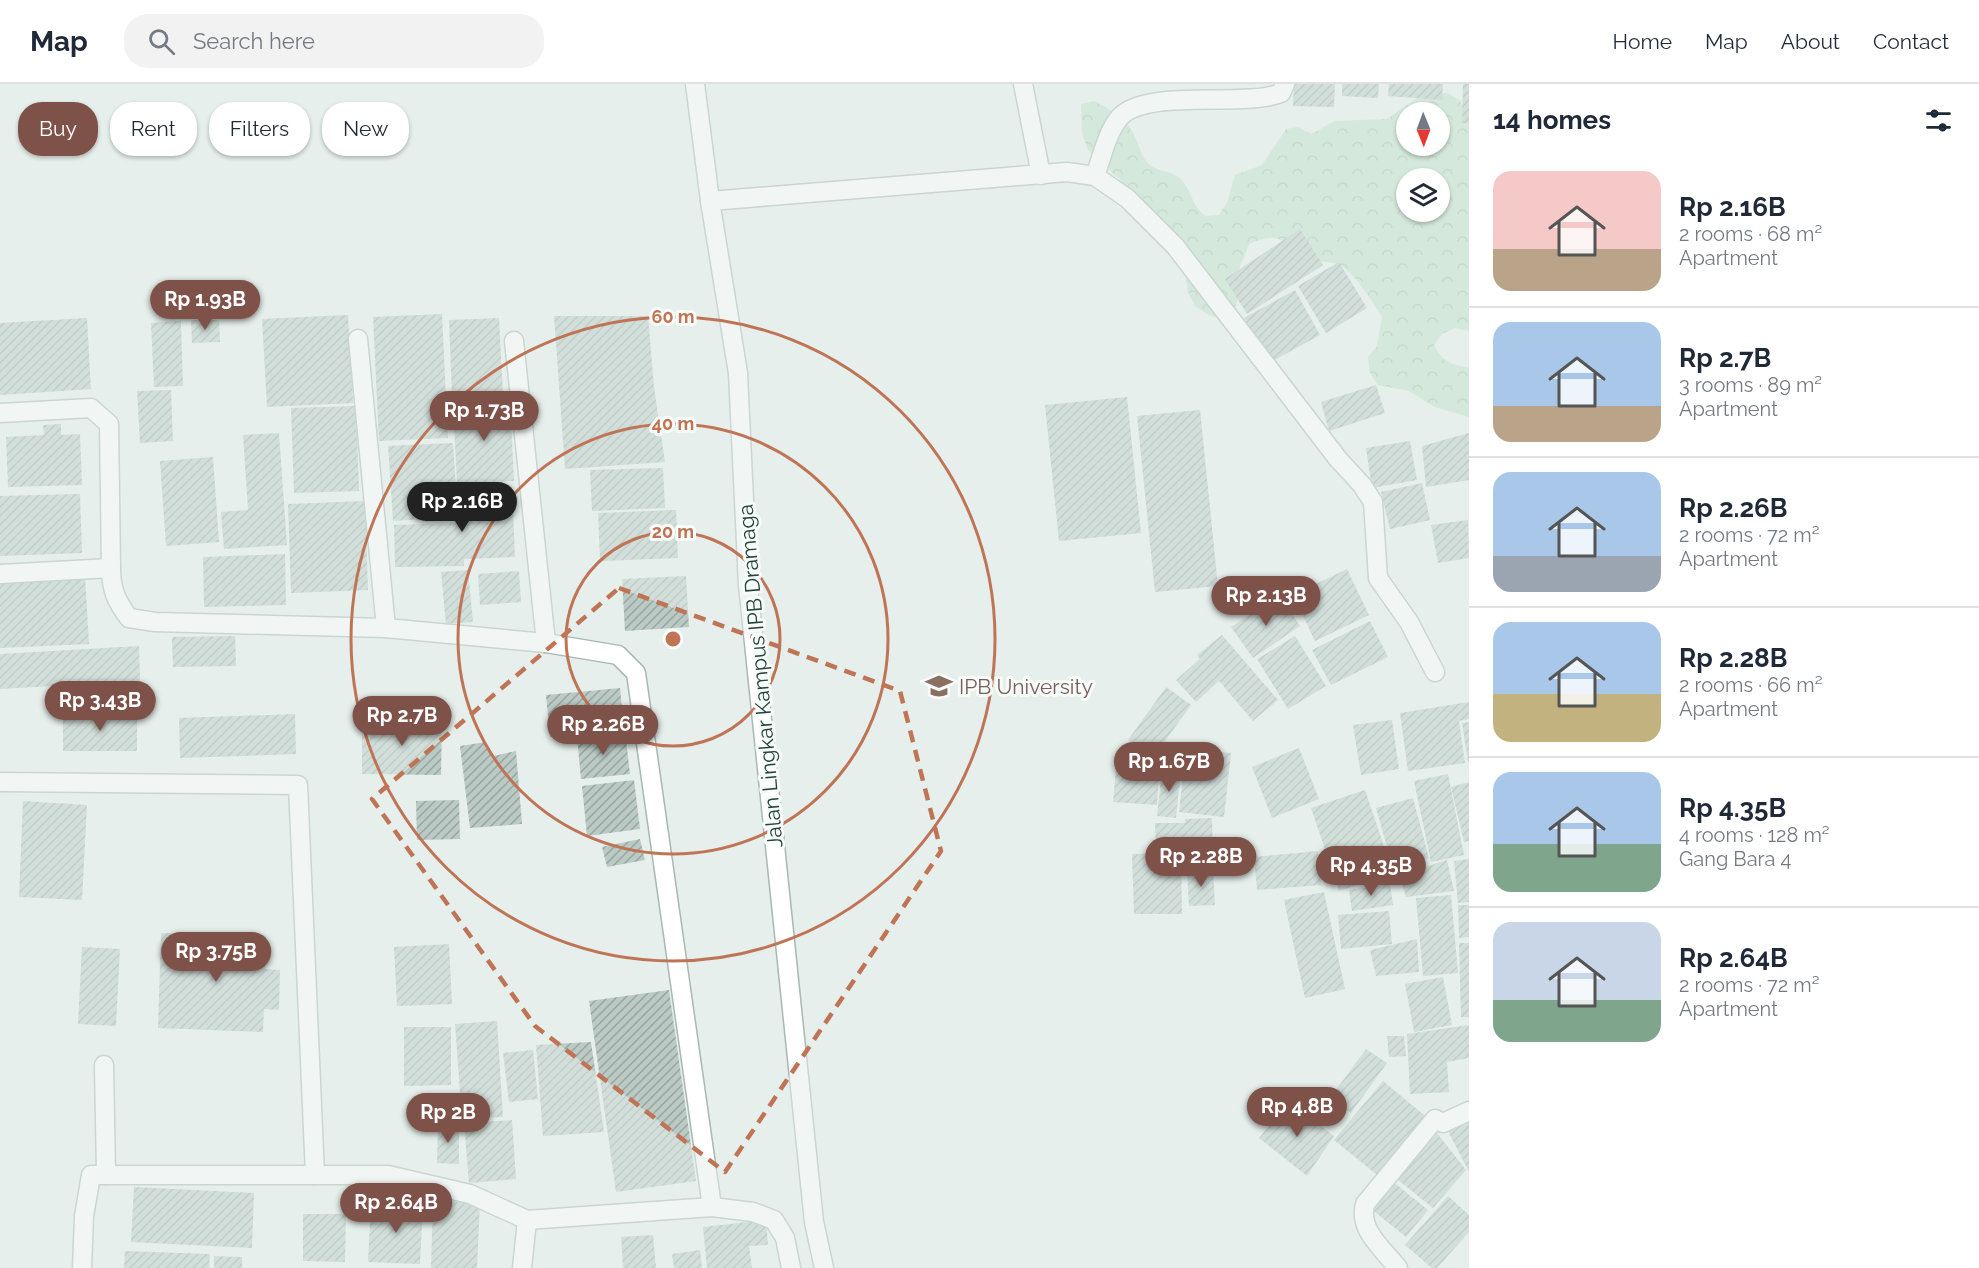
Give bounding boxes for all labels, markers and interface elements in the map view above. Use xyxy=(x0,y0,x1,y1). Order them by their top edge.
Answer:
search box xyxy=(124,14,544,68)
text: Map xyxy=(30,25,88,58)
icon: search xyxy=(145,25,178,58)
text: Search here xyxy=(193,28,315,54)
text: Home xyxy=(1613,29,1672,54)
text: Map xyxy=(1705,29,1748,54)
text: About xyxy=(1781,29,1840,54)
text: Contact xyxy=(1873,29,1949,54)
chip: Buy xyxy=(18,102,98,156)
chip: Rent xyxy=(110,102,197,156)
chip: Filters xyxy=(209,102,310,156)
chip: New xyxy=(322,102,409,156)
north arrow xyxy=(1396,102,1450,156)
map controls xyxy=(1396,102,1450,222)
icon: filters xyxy=(1922,104,1955,137)
text: 14 homes xyxy=(1493,105,1611,135)
button: layers xyxy=(1396,168,1450,222)
text: Rp 2.16B xyxy=(1679,192,1786,222)
icon: home xyxy=(1541,195,1613,267)
text: 2 rooms · 68 m² xyxy=(1679,222,1822,246)
text: Apartment xyxy=(1679,246,1778,270)
pin: Rp 1.93B xyxy=(143,280,267,331)
text: Rp 1.93B xyxy=(164,287,246,311)
text: 60 m xyxy=(651,306,695,327)
text: Rp 2.7B xyxy=(1679,343,1771,373)
icon: home xyxy=(1541,346,1613,418)
text: 3 rooms · 89 m² xyxy=(1679,373,1822,397)
pin: Rp 1.73B xyxy=(422,391,546,442)
text: Apartment xyxy=(1679,397,1778,421)
text: Rp 1.73B xyxy=(444,398,524,422)
text: 40 m xyxy=(652,413,694,434)
pin: Rp 2.16B xyxy=(400,482,524,533)
text: Rp 2.16B xyxy=(421,489,503,513)
text: Rp 2.26B xyxy=(1679,493,1788,523)
icon: home xyxy=(1541,496,1613,568)
street label: Jalan Lingkar Kampus IPB Dramaga xyxy=(733,503,787,849)
text: 20 m xyxy=(652,521,694,542)
text: 2 rooms · 72 m² xyxy=(1679,523,1819,547)
text: Apartment xyxy=(1679,547,1778,571)
pin: Rp 2.13B xyxy=(1204,576,1328,627)
text: Rp 2.13B xyxy=(1225,583,1307,607)
centre of rings xyxy=(663,629,683,649)
text: Rp 2.28B xyxy=(1679,643,1787,673)
icon: home xyxy=(1541,646,1613,718)
school or university icon: IPB University xyxy=(924,671,954,701)
text: 2 rooms · 66 m² xyxy=(1679,673,1822,697)
place label: IPB University xyxy=(959,674,1093,699)
pin: Rp 3.43B xyxy=(38,681,162,732)
text: Rp 3.43B xyxy=(59,688,141,712)
pin: Rp 2.7B xyxy=(347,696,457,747)
text: Apartment xyxy=(1679,697,1778,721)
text: Rp 2.7B xyxy=(367,703,437,727)
pin: Rp 2.26B xyxy=(541,705,665,756)
text: Rp 2.26B xyxy=(561,712,645,736)
pin: Rp 1.67B xyxy=(1107,742,1231,793)
text: Rp 1.67B xyxy=(1128,749,1210,773)
text: Rp 4.35B xyxy=(1679,793,1786,823)
icon: home xyxy=(1541,796,1613,868)
text: 4 rooms · 128 m² xyxy=(1679,823,1830,847)
pin: Rp 2.28B xyxy=(1139,837,1263,888)
text: Rp 2.28B xyxy=(1159,844,1243,868)
pin: Rp 4.35B xyxy=(1309,846,1433,897)
text: Gang Bara 4 xyxy=(1679,847,1791,871)
text: Rp 4.35B xyxy=(1330,853,1412,877)
pin: Rp 3.75B xyxy=(154,932,278,983)
text: Rp 3.75B xyxy=(175,939,257,963)
text: Rp 2.64B xyxy=(1679,943,1788,973)
icon: home xyxy=(1541,946,1613,1018)
text: 2 rooms · 72 m² xyxy=(1679,973,1819,997)
text: Apartment xyxy=(1679,997,1778,1021)
pin: Rp 4.8B xyxy=(1242,1087,1352,1138)
pin: Rp 2B xyxy=(406,1093,490,1144)
text: Rp 4.8B xyxy=(1261,1094,1333,1118)
text: Rp 2B xyxy=(420,1100,476,1124)
pin: Rp 2.64B xyxy=(334,1183,458,1234)
text: Rp 2.64B xyxy=(354,1190,438,1214)

